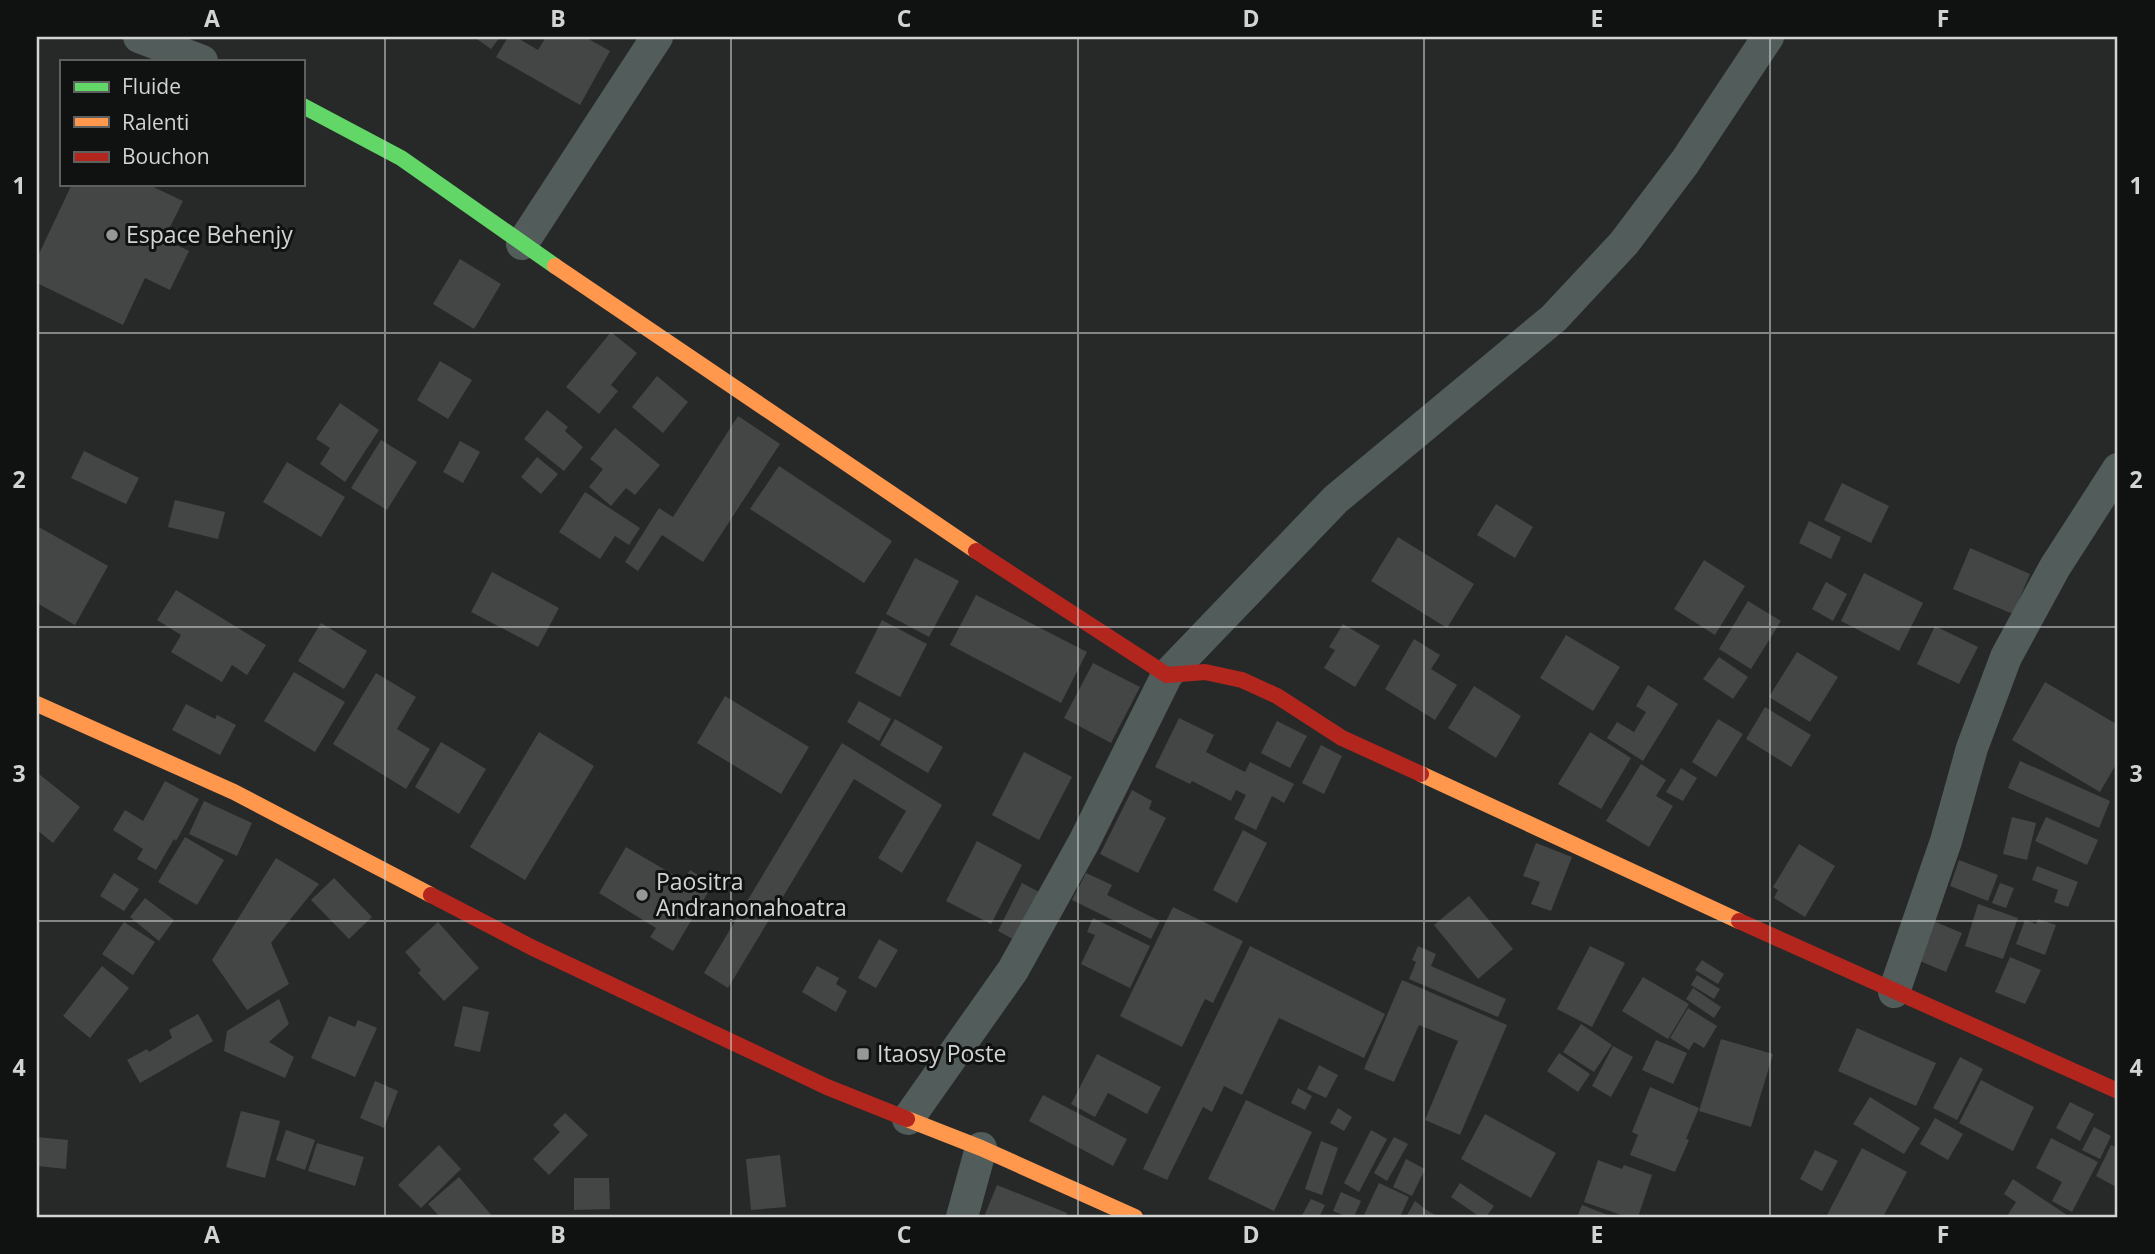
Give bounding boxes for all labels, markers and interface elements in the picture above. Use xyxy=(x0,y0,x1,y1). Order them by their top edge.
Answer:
text: A xyxy=(204,2,220,34)
text: B xyxy=(550,2,566,34)
text: C xyxy=(897,2,911,34)
text: D xyxy=(1242,2,1260,34)
text: E xyxy=(1591,2,1603,34)
text: F xyxy=(1937,2,1949,34)
legend xyxy=(60,60,304,186)
text: Fluide xyxy=(122,72,181,100)
text: Ralenti xyxy=(122,108,189,136)
text: Bouchon xyxy=(122,142,210,170)
text: 1 xyxy=(12,169,26,201)
text: 1 xyxy=(2129,169,2143,201)
place label: Espace Behenjy xyxy=(126,218,293,250)
marker: Espace Behenjy xyxy=(104,227,120,243)
text: 2 xyxy=(12,463,26,495)
text: 2 xyxy=(2129,463,2143,495)
text: 3 xyxy=(12,757,26,789)
text: 3 xyxy=(2129,757,2143,789)
place label: Paositra Andranonahoatra xyxy=(656,865,847,923)
marker: Paositra Andranonahoatra xyxy=(634,887,650,903)
place label: Itaosy Poste xyxy=(877,1037,1006,1069)
marker: Itaosy Poste xyxy=(855,1046,871,1062)
text: 4 xyxy=(12,1051,26,1083)
text: 4 xyxy=(2129,1051,2143,1083)
text: A xyxy=(204,1218,220,1250)
text: B xyxy=(550,1218,566,1250)
text: C xyxy=(897,1218,911,1250)
text: D xyxy=(1242,1218,1260,1250)
text: E xyxy=(1591,1218,1603,1250)
text: F xyxy=(1937,1218,1949,1250)

